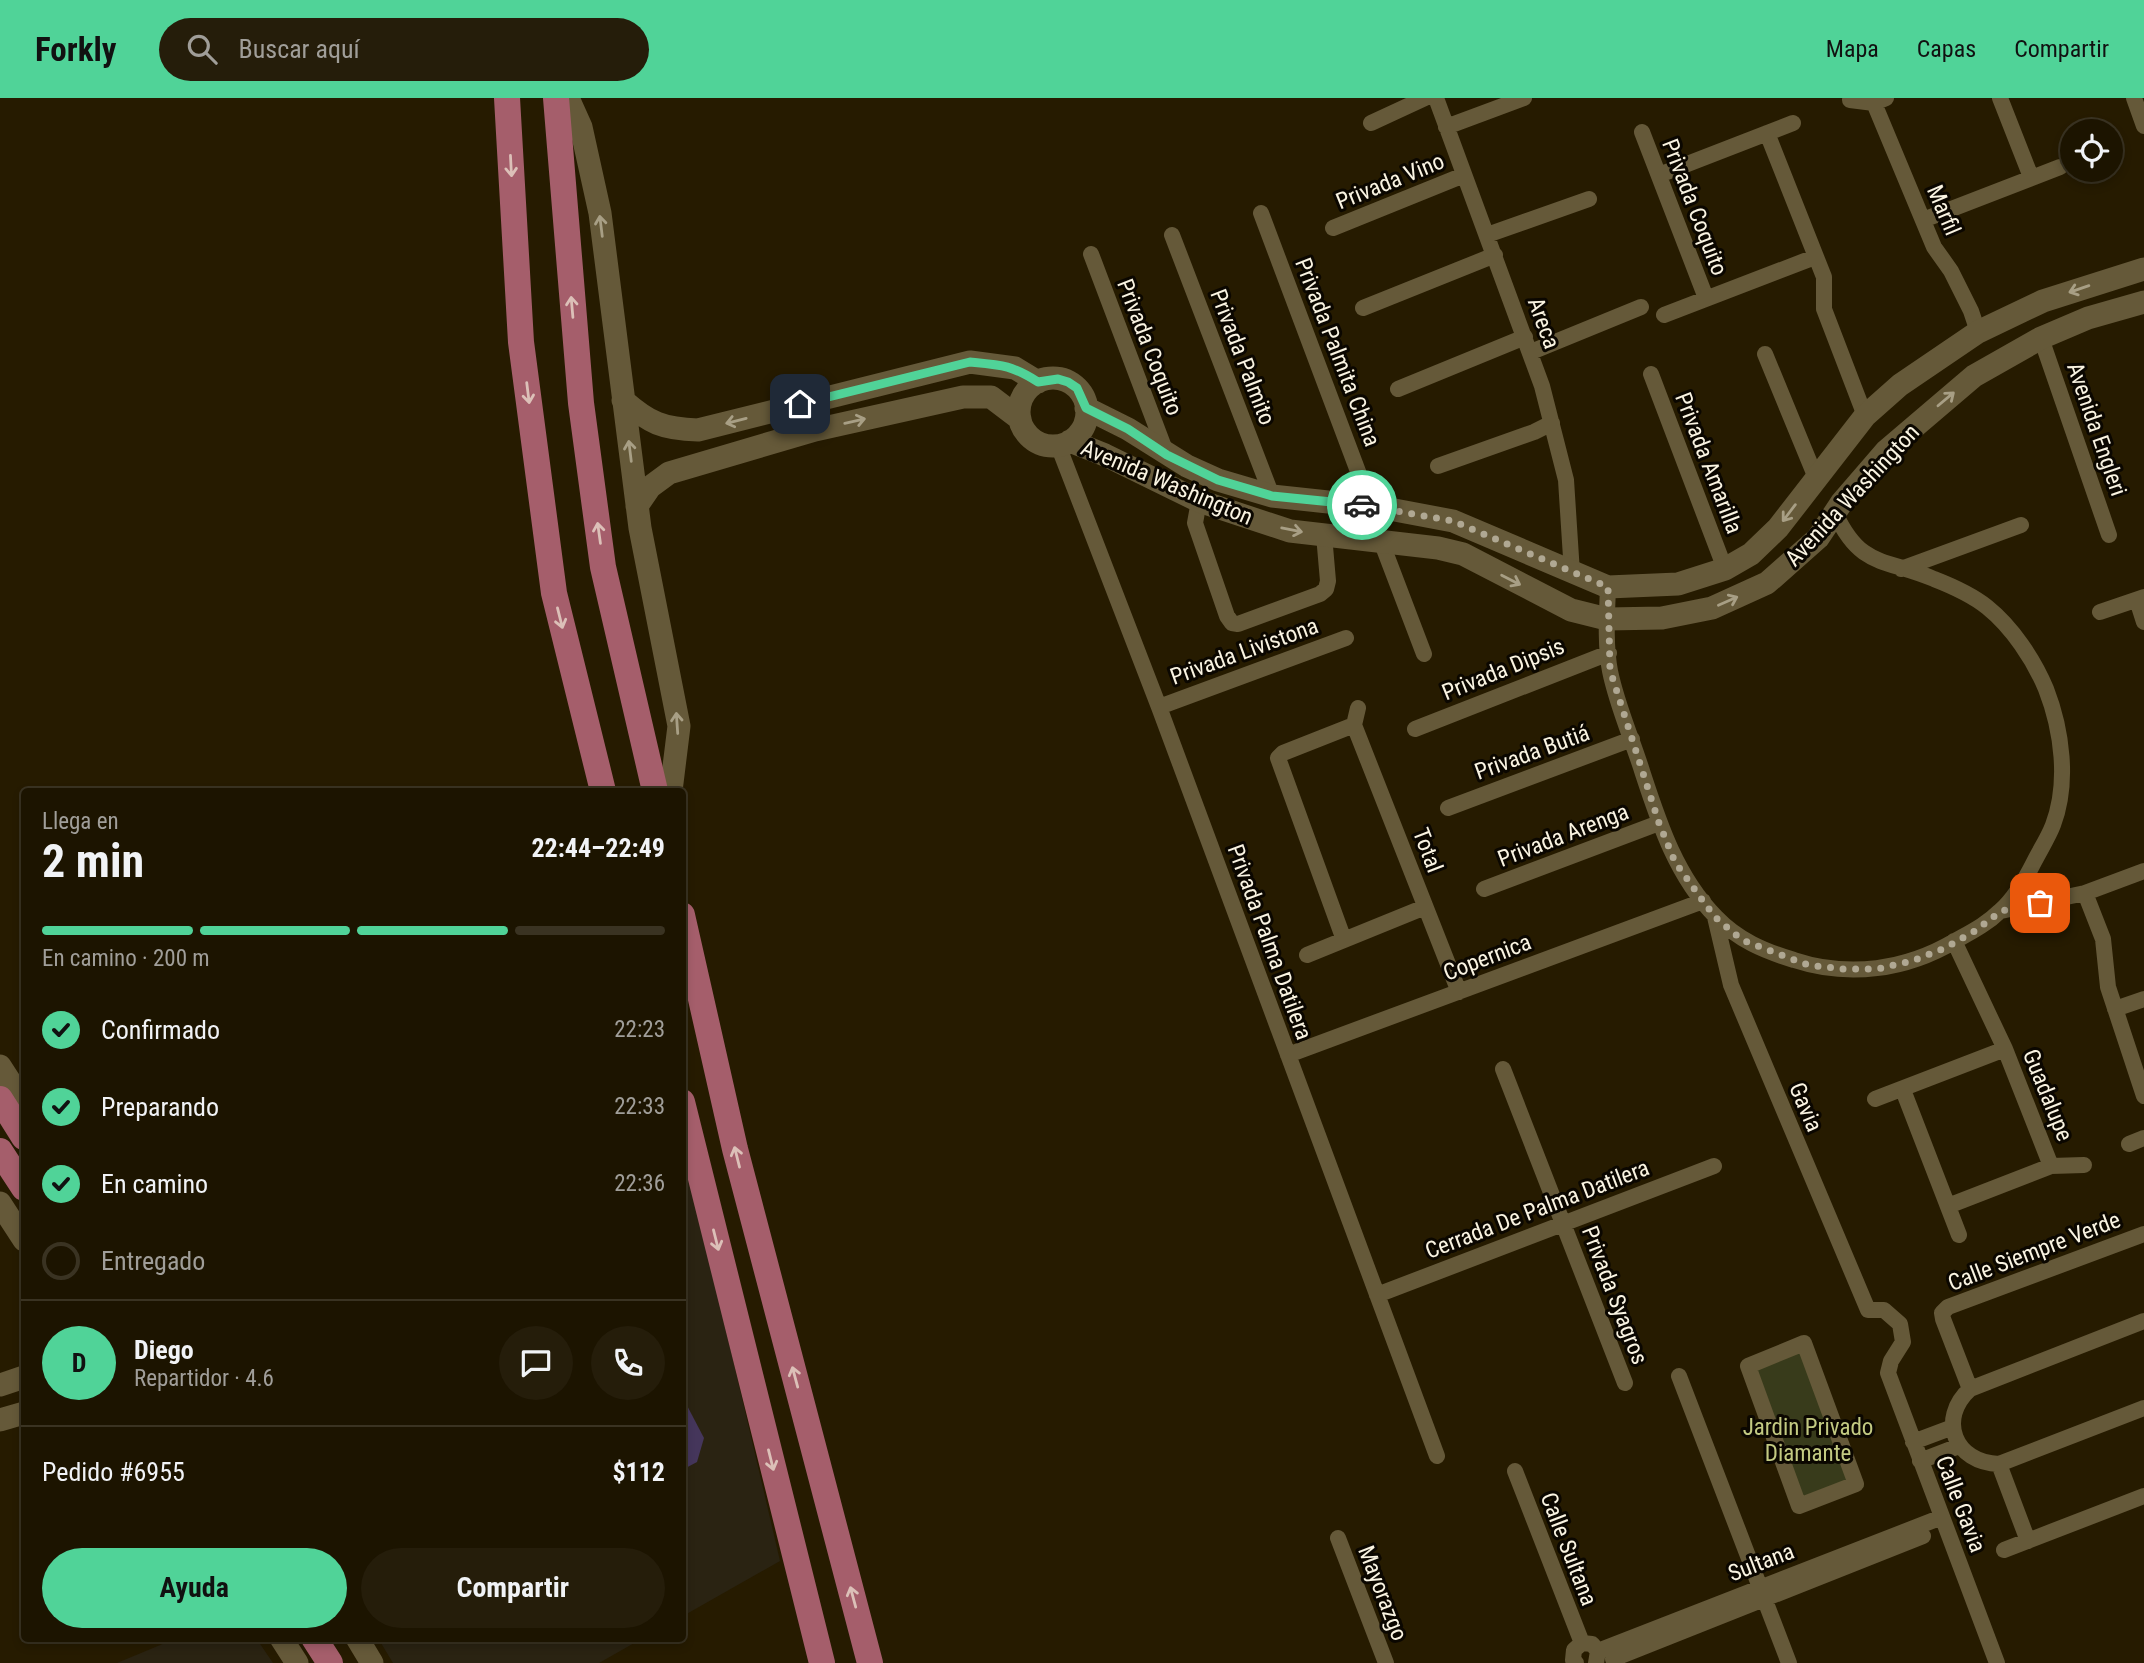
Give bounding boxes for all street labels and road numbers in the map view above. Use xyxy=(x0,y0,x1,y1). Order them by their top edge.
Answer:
street label: Privada Coquito xyxy=(1656,135,1733,279)
street label: Privada Vino xyxy=(1332,148,1448,215)
street label: Marfil xyxy=(1921,181,1966,239)
street label: Privada Palmita China xyxy=(1289,254,1386,450)
street label: Privada Coquito xyxy=(1111,275,1188,419)
street label: Privada Palmito xyxy=(1204,286,1281,429)
street label: Areca xyxy=(1522,294,1565,352)
street label: Avenida Engleri xyxy=(2061,359,2132,500)
street label: Privada Amarilla xyxy=(1669,389,1748,538)
street label: Avenida Washington xyxy=(1780,419,1925,572)
street label: Avenida Washington xyxy=(1077,434,1257,531)
street label: Privada Livistona xyxy=(1166,612,1322,691)
street label: Privada Dipsis xyxy=(1438,633,1568,706)
street label: Privada Butiá xyxy=(1471,719,1593,786)
street label: Privada Arenga xyxy=(1494,798,1632,873)
street label: Total xyxy=(1407,824,1448,876)
street label: Privada Palma Datilera xyxy=(1222,841,1317,1043)
street label: Copernica xyxy=(1439,928,1535,987)
street label: Guadalupe xyxy=(2017,1045,2078,1145)
street label: Gavia xyxy=(1783,1079,1828,1136)
street label: Cerrada De Palma Datilera xyxy=(1421,1154,1653,1265)
street label: Calle Siempre Verde xyxy=(1944,1206,2124,1297)
street label: Privada Syagros xyxy=(1576,1222,1653,1368)
street label: Calle Gavia xyxy=(1930,1452,1991,1556)
street label: Calle Sultana xyxy=(1535,1489,1602,1610)
street label: Sultana xyxy=(1724,1538,1798,1587)
street label: Mayorazgo xyxy=(1352,1542,1413,1644)

